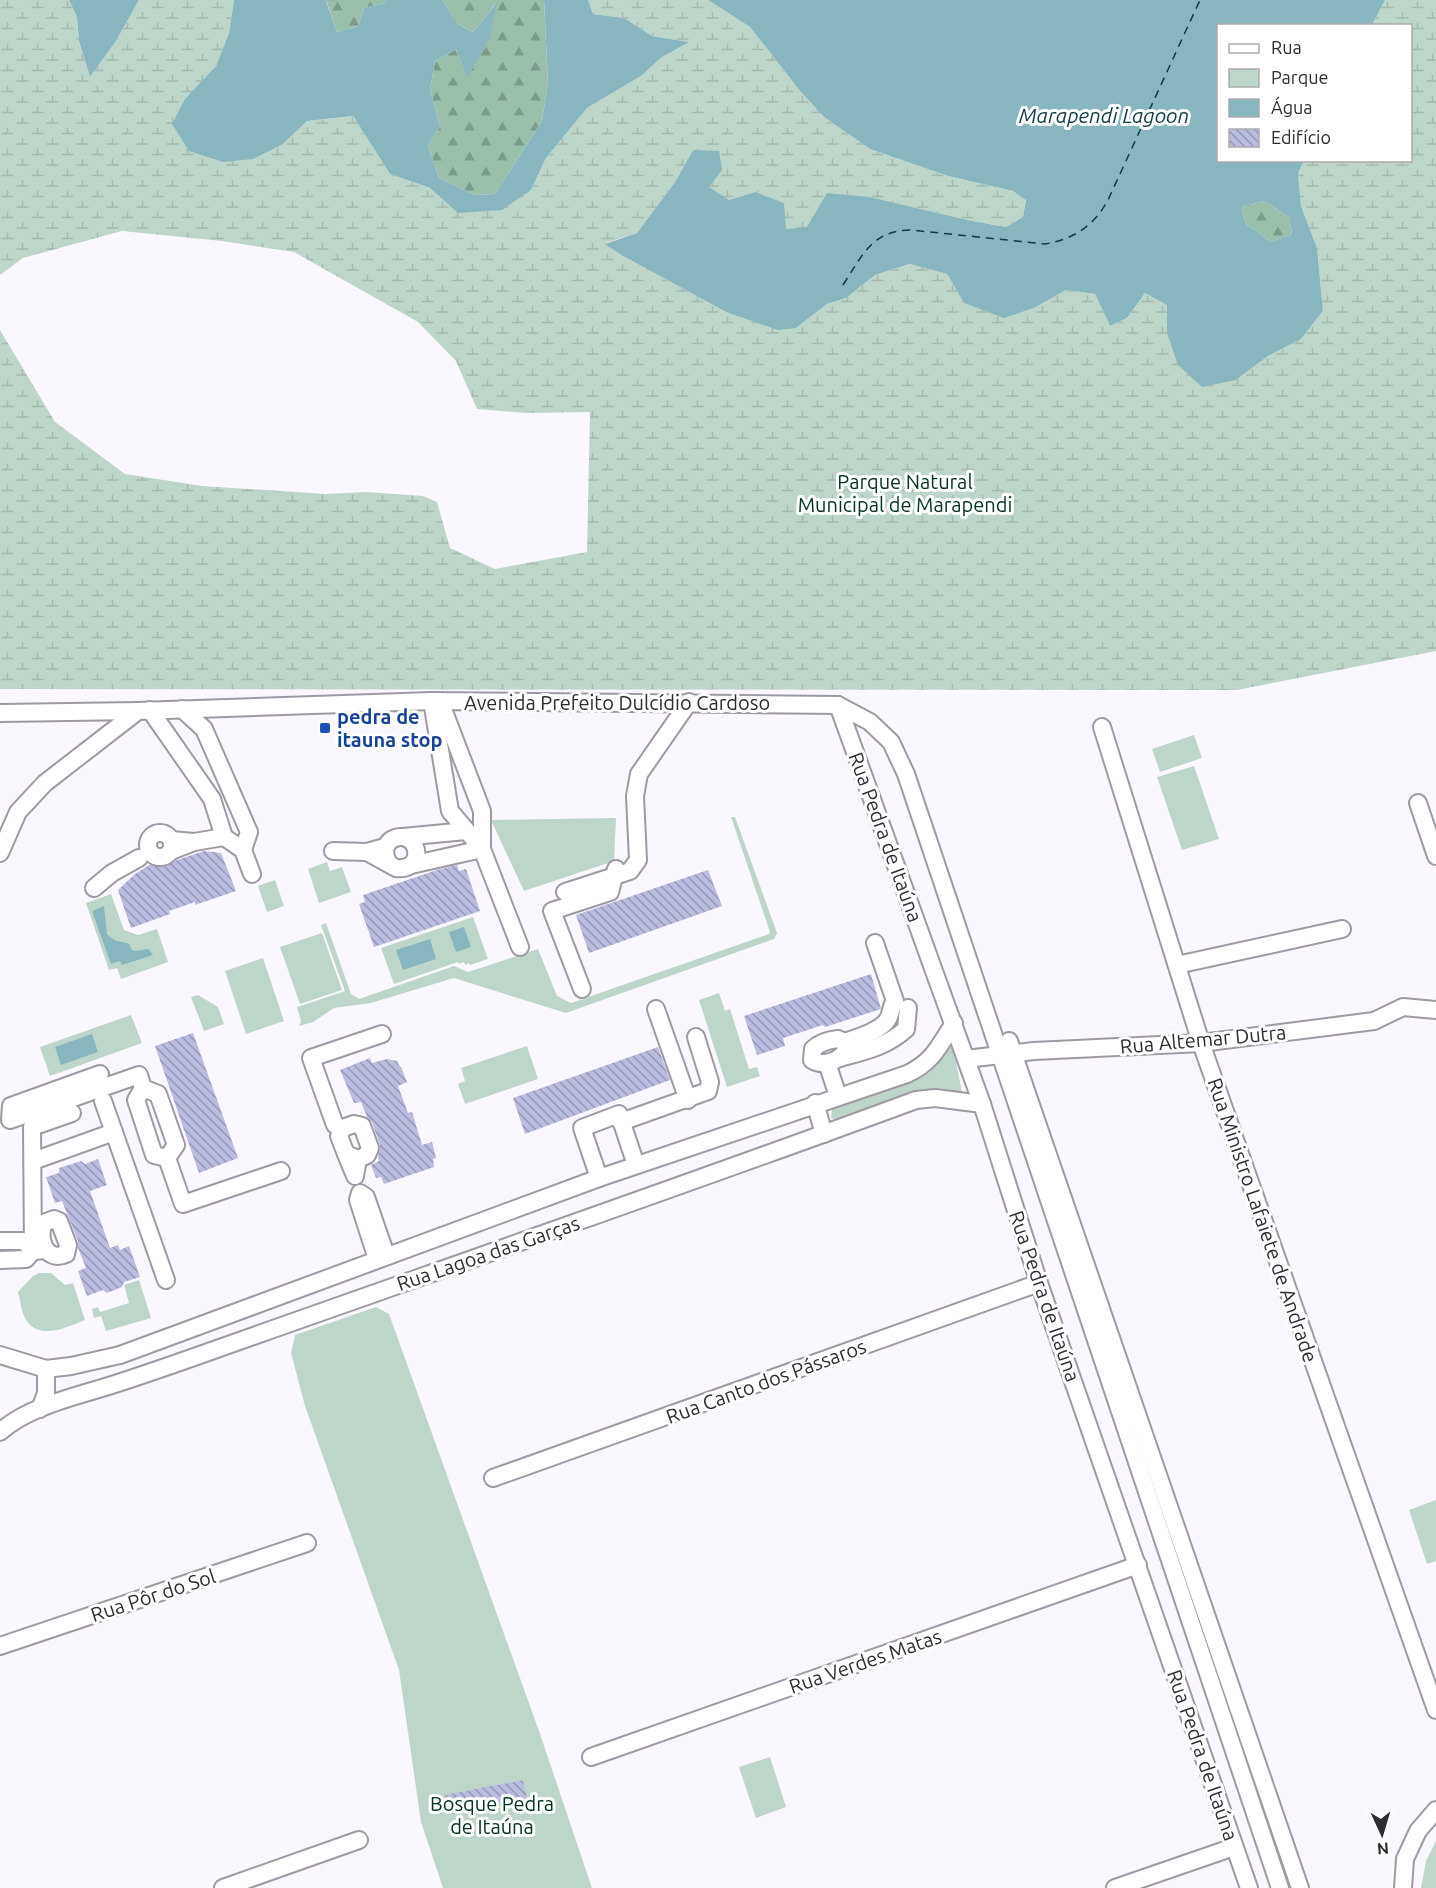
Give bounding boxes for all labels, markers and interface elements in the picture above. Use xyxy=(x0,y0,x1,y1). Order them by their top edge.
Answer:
legend xyxy=(1217,24,1412,162)
text: Rua xyxy=(1271,37,1302,57)
text: Parque xyxy=(1271,67,1328,87)
text: Água xyxy=(1271,96,1313,117)
water label: Marapendi Lagoon xyxy=(1019,103,1189,127)
text: Edifício xyxy=(1271,127,1331,147)
park label: Parque Natural Municipal de Marapendi xyxy=(798,470,1012,516)
street label: Avenida Prefeito Dulcídio Cardoso xyxy=(464,691,770,714)
place label: pedra de itauna stop xyxy=(337,705,443,751)
marker: pedra de itauna stop xyxy=(318,721,332,735)
street label: Rua Pedra de Itaúna xyxy=(845,749,927,925)
street label: Rua Altemar Dutra xyxy=(1119,1020,1287,1058)
street label: Rua Ministro Lafaiete de Andrade xyxy=(1203,1075,1323,1365)
street label: Rua Pedra de Itaúna xyxy=(1005,1208,1085,1384)
street label: Rua Lagoa das Garças xyxy=(394,1211,582,1295)
street label: Rua Canto dos Pássaros xyxy=(663,1334,869,1428)
street label: Rua Pôr do Sol xyxy=(88,1564,218,1626)
street label: Rua Verdes Matas xyxy=(786,1624,944,1698)
street label: Rua Pedra de Itaúna xyxy=(1163,1667,1243,1843)
park label: Bosque Pedra de Itaúna xyxy=(430,1792,554,1838)
north arrow xyxy=(1352,1804,1412,1864)
text: N xyxy=(1376,1840,1390,1858)

